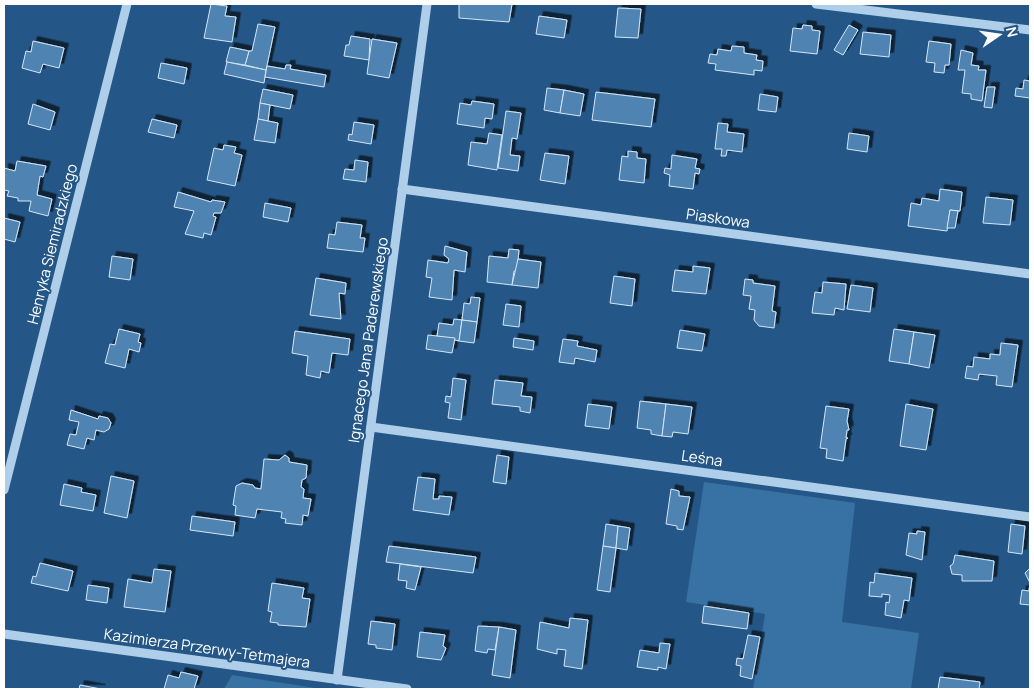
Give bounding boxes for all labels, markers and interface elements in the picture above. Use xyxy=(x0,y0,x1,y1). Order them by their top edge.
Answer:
north arrow xyxy=(974,10,1024,60)
text: N xyxy=(1002,25,1023,39)
street label: Henryka Siemiradzkiego xyxy=(22,161,82,327)
street label: Piaskowa xyxy=(685,203,751,233)
street label: Ignacego Jana Paderewskiego xyxy=(343,236,393,444)
street label: Leśna xyxy=(680,445,724,471)
street label: Kazimierza Przerwy-Tetmajera xyxy=(103,623,311,673)

